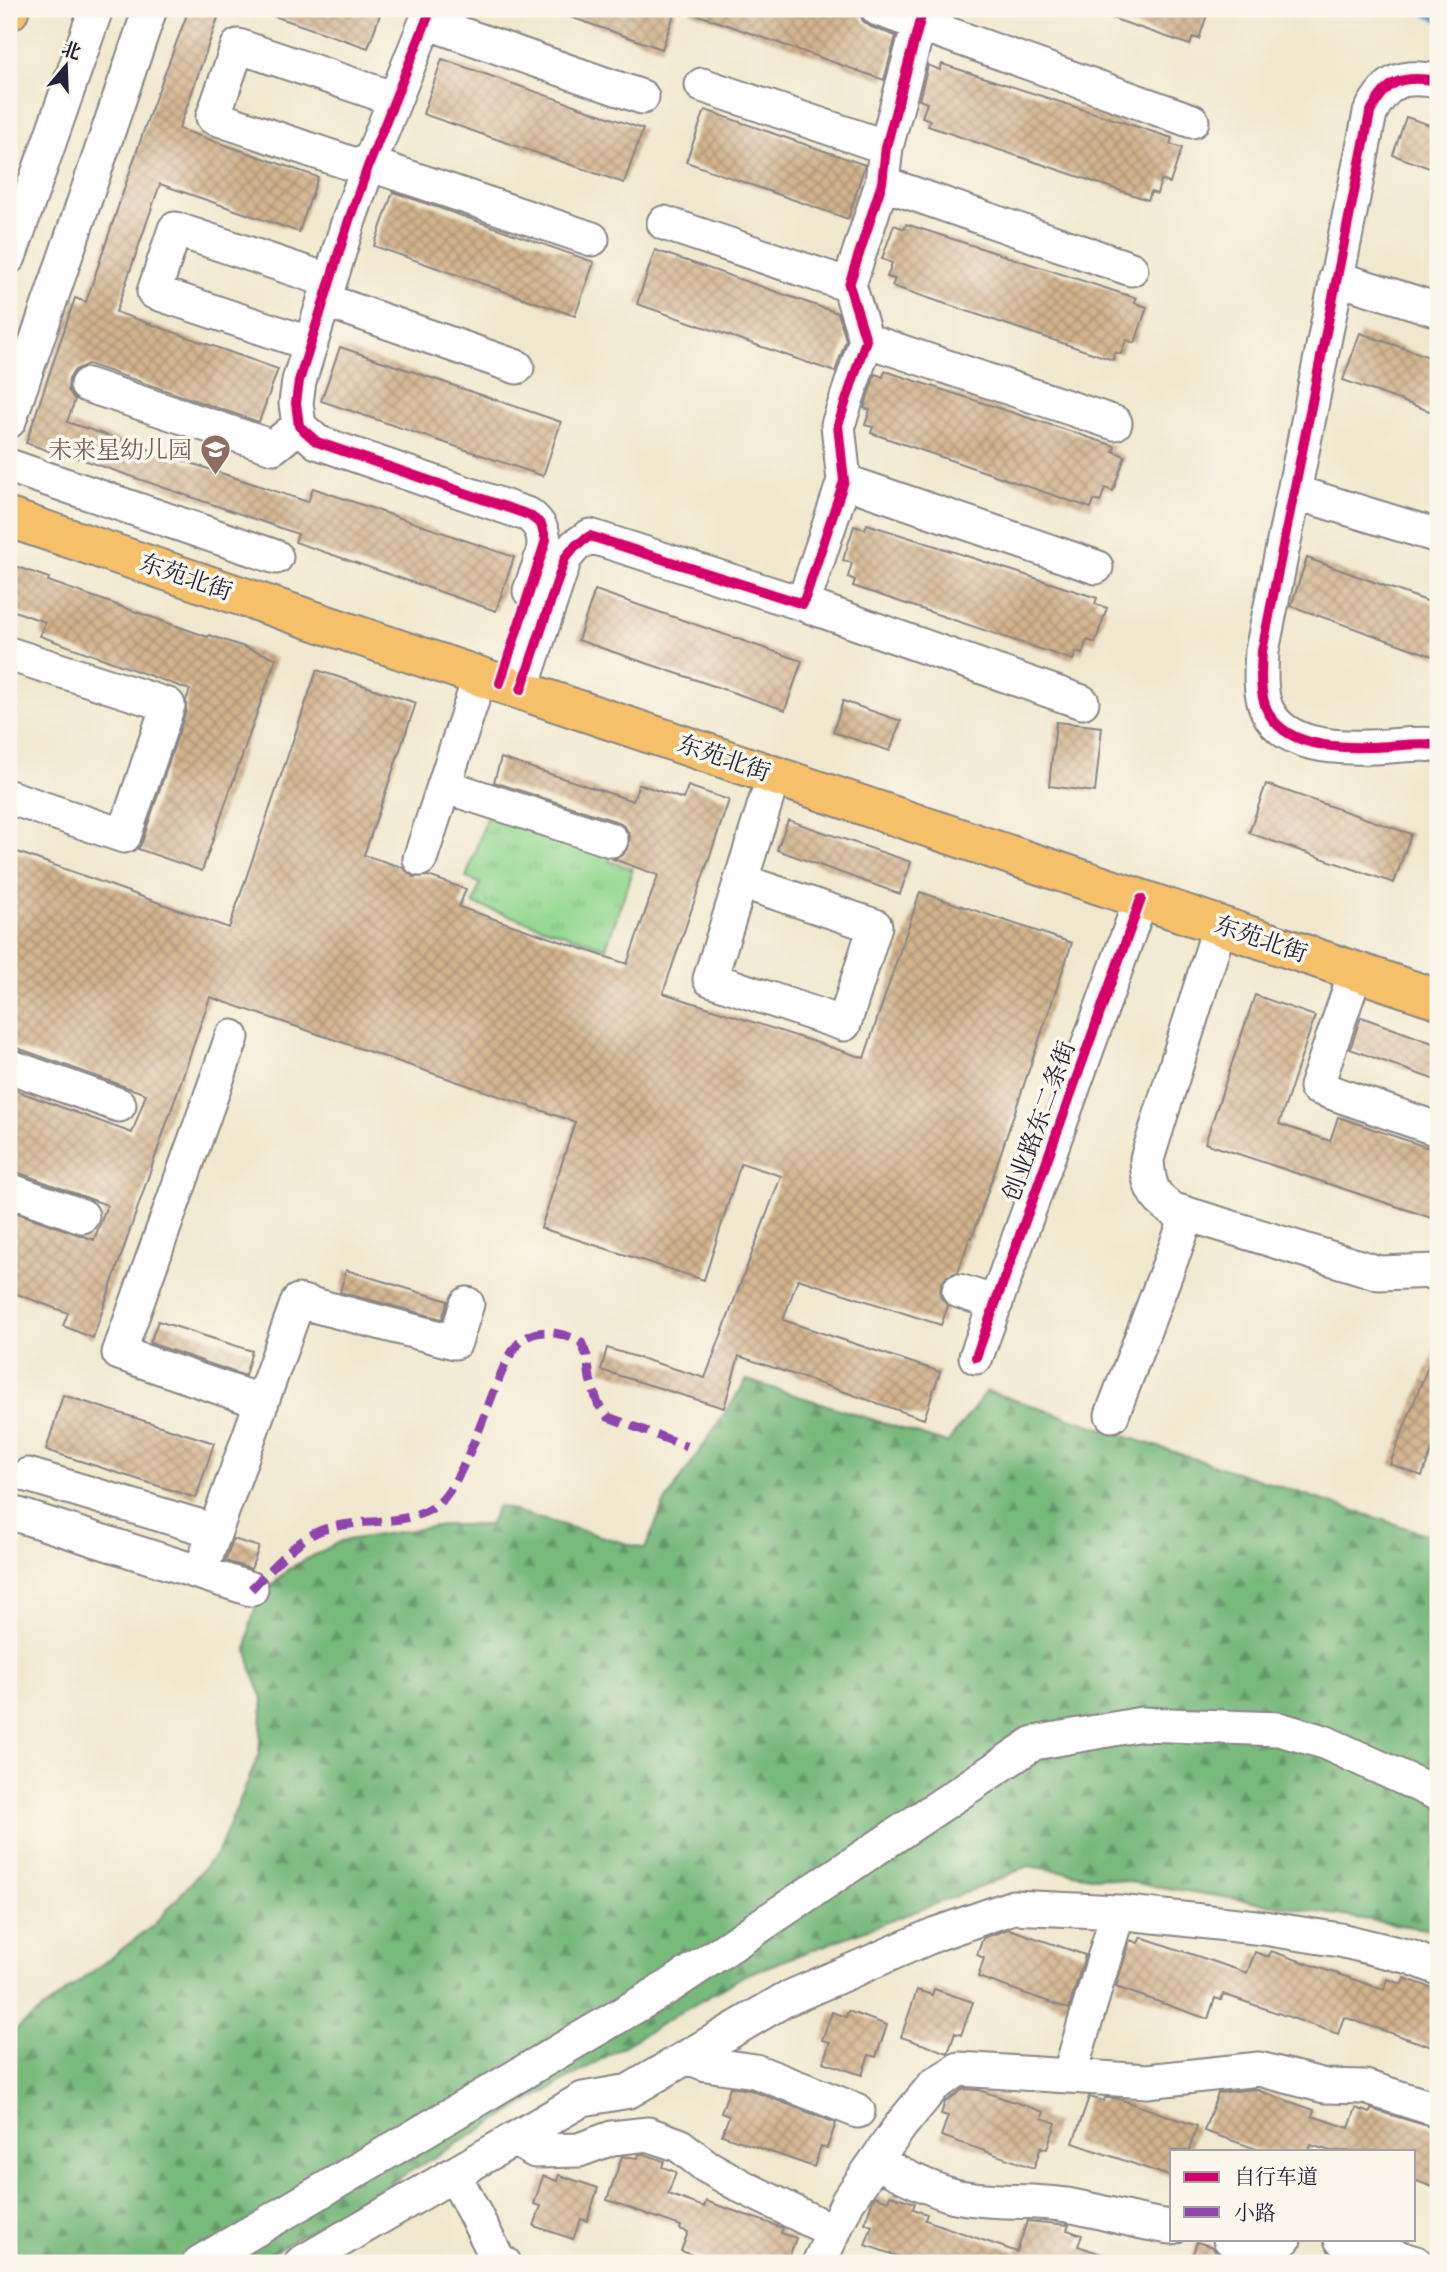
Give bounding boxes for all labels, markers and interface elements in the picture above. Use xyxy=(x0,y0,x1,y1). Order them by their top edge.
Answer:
north arrow xyxy=(32,32,102,102)
text: 北 xyxy=(58,35,84,65)
school or university icon: 未来星幼儿园 xyxy=(198,433,232,477)
place label: 未来星幼儿园 xyxy=(48,434,192,465)
street label: 东苑北街 xyxy=(136,546,237,607)
street label: 东苑北街 xyxy=(674,727,775,788)
street label: 东苑北街 xyxy=(1211,908,1312,969)
street label: 创业路东二条街 xyxy=(995,1037,1082,1205)
legend xyxy=(1170,2150,1416,2240)
text: 自行车道 xyxy=(1234,2163,1318,2190)
text: 小路 xyxy=(1234,2199,1276,2226)

